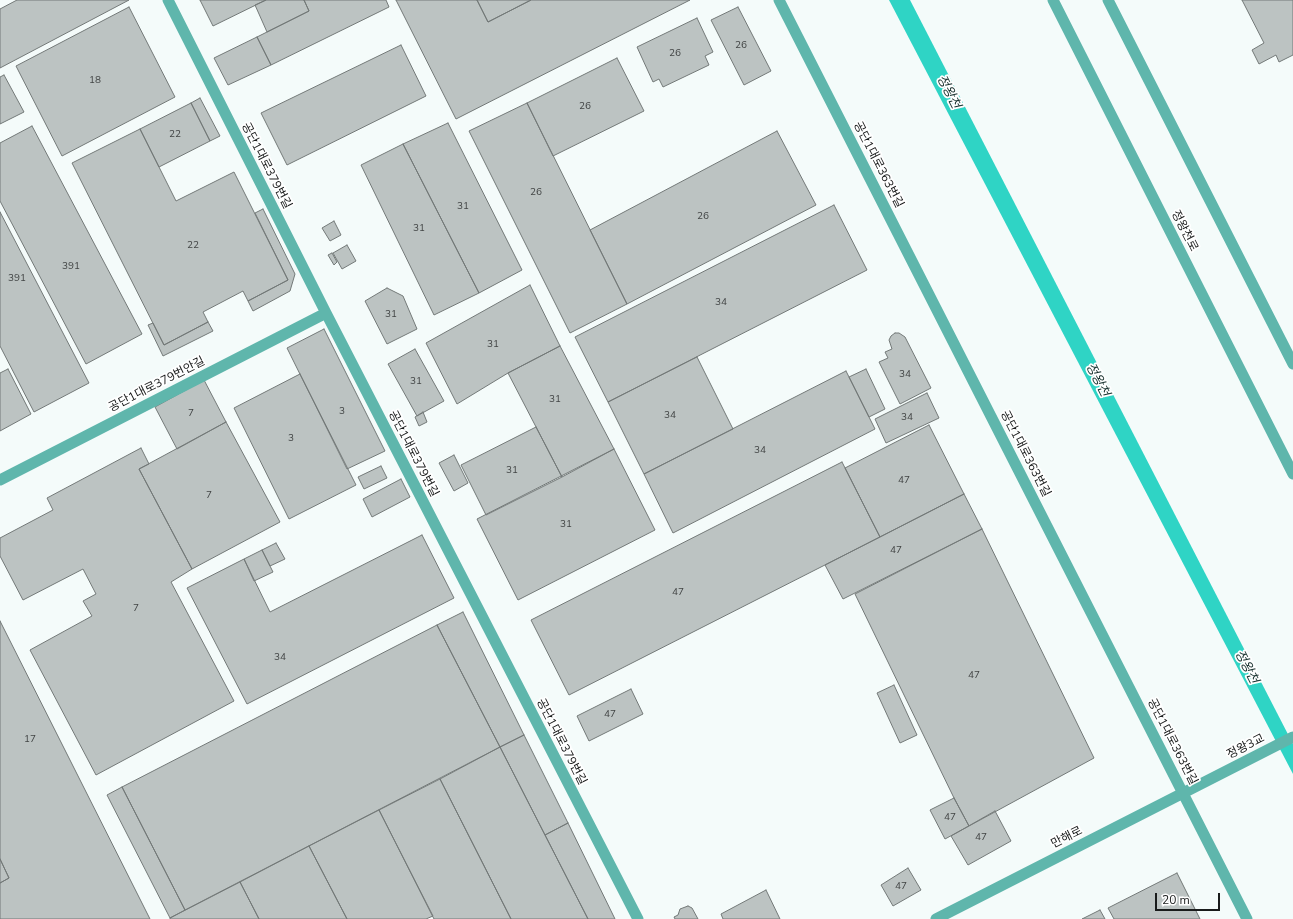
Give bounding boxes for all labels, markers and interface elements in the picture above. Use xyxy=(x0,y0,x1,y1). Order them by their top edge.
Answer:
house number: 26 xyxy=(735,40,747,52)
house number: 26 xyxy=(669,48,681,60)
water label: 정왕천 xyxy=(933,72,963,112)
house number: 18 xyxy=(89,75,101,87)
house number: 26 xyxy=(579,101,591,113)
street label: 공단1대로363번길 xyxy=(850,119,906,211)
street label: 공단1대로379번길 xyxy=(238,120,294,212)
house number: 22 xyxy=(169,129,181,141)
house number: 26 xyxy=(530,187,542,199)
house number: 31 xyxy=(457,201,469,213)
street label: 정왕천로 xyxy=(1168,208,1200,254)
house number: 26 xyxy=(697,211,709,223)
house number: 31 xyxy=(413,223,425,235)
house number: 22 xyxy=(187,240,199,252)
house number: 391 xyxy=(62,261,80,273)
house number: 391 xyxy=(8,273,26,285)
house number: 34 xyxy=(715,297,727,309)
house number: 31 xyxy=(385,309,397,321)
house number: 31 xyxy=(487,339,499,351)
street label: 공단1대로379번안길 xyxy=(106,355,208,415)
water label: 정왕천 xyxy=(1082,360,1112,400)
house number: 34 xyxy=(899,369,911,381)
house number: 31 xyxy=(410,376,422,388)
house number: 31 xyxy=(549,394,561,406)
house number: 3 xyxy=(339,406,345,418)
house number: 7 xyxy=(188,408,194,420)
street label: 공단1대로379번길 xyxy=(385,408,441,500)
street label: 공단1대로363번길 xyxy=(997,408,1053,500)
house number: 34 xyxy=(664,410,676,422)
house number: 34 xyxy=(901,412,913,424)
house number: 3 xyxy=(288,433,294,445)
house number: 34 xyxy=(754,445,766,457)
house number: 31 xyxy=(506,465,518,477)
house number: 47 xyxy=(898,475,910,487)
house number: 7 xyxy=(206,490,212,502)
house number: 31 xyxy=(560,519,572,531)
house number: 47 xyxy=(890,545,902,557)
house number: 47 xyxy=(672,587,684,599)
house number: 7 xyxy=(133,603,139,615)
water label: 정왕천 xyxy=(1231,647,1261,687)
house number: 34 xyxy=(274,652,286,664)
house number: 47 xyxy=(968,670,980,682)
street label: 공단1대로379번길 xyxy=(533,696,589,788)
street label: 공단1대로363번길 xyxy=(1144,696,1200,788)
house number: 47 xyxy=(604,709,616,721)
street label: 정왕3교 xyxy=(1225,731,1267,763)
house number: 17 xyxy=(24,734,36,746)
house number: 47 xyxy=(944,812,956,824)
street label: 만해로 xyxy=(1049,824,1085,852)
house number: 47 xyxy=(975,832,987,844)
house number: 47 xyxy=(895,881,907,893)
scale bar xyxy=(1157,885,1222,911)
text: 20 m xyxy=(1162,892,1190,908)

